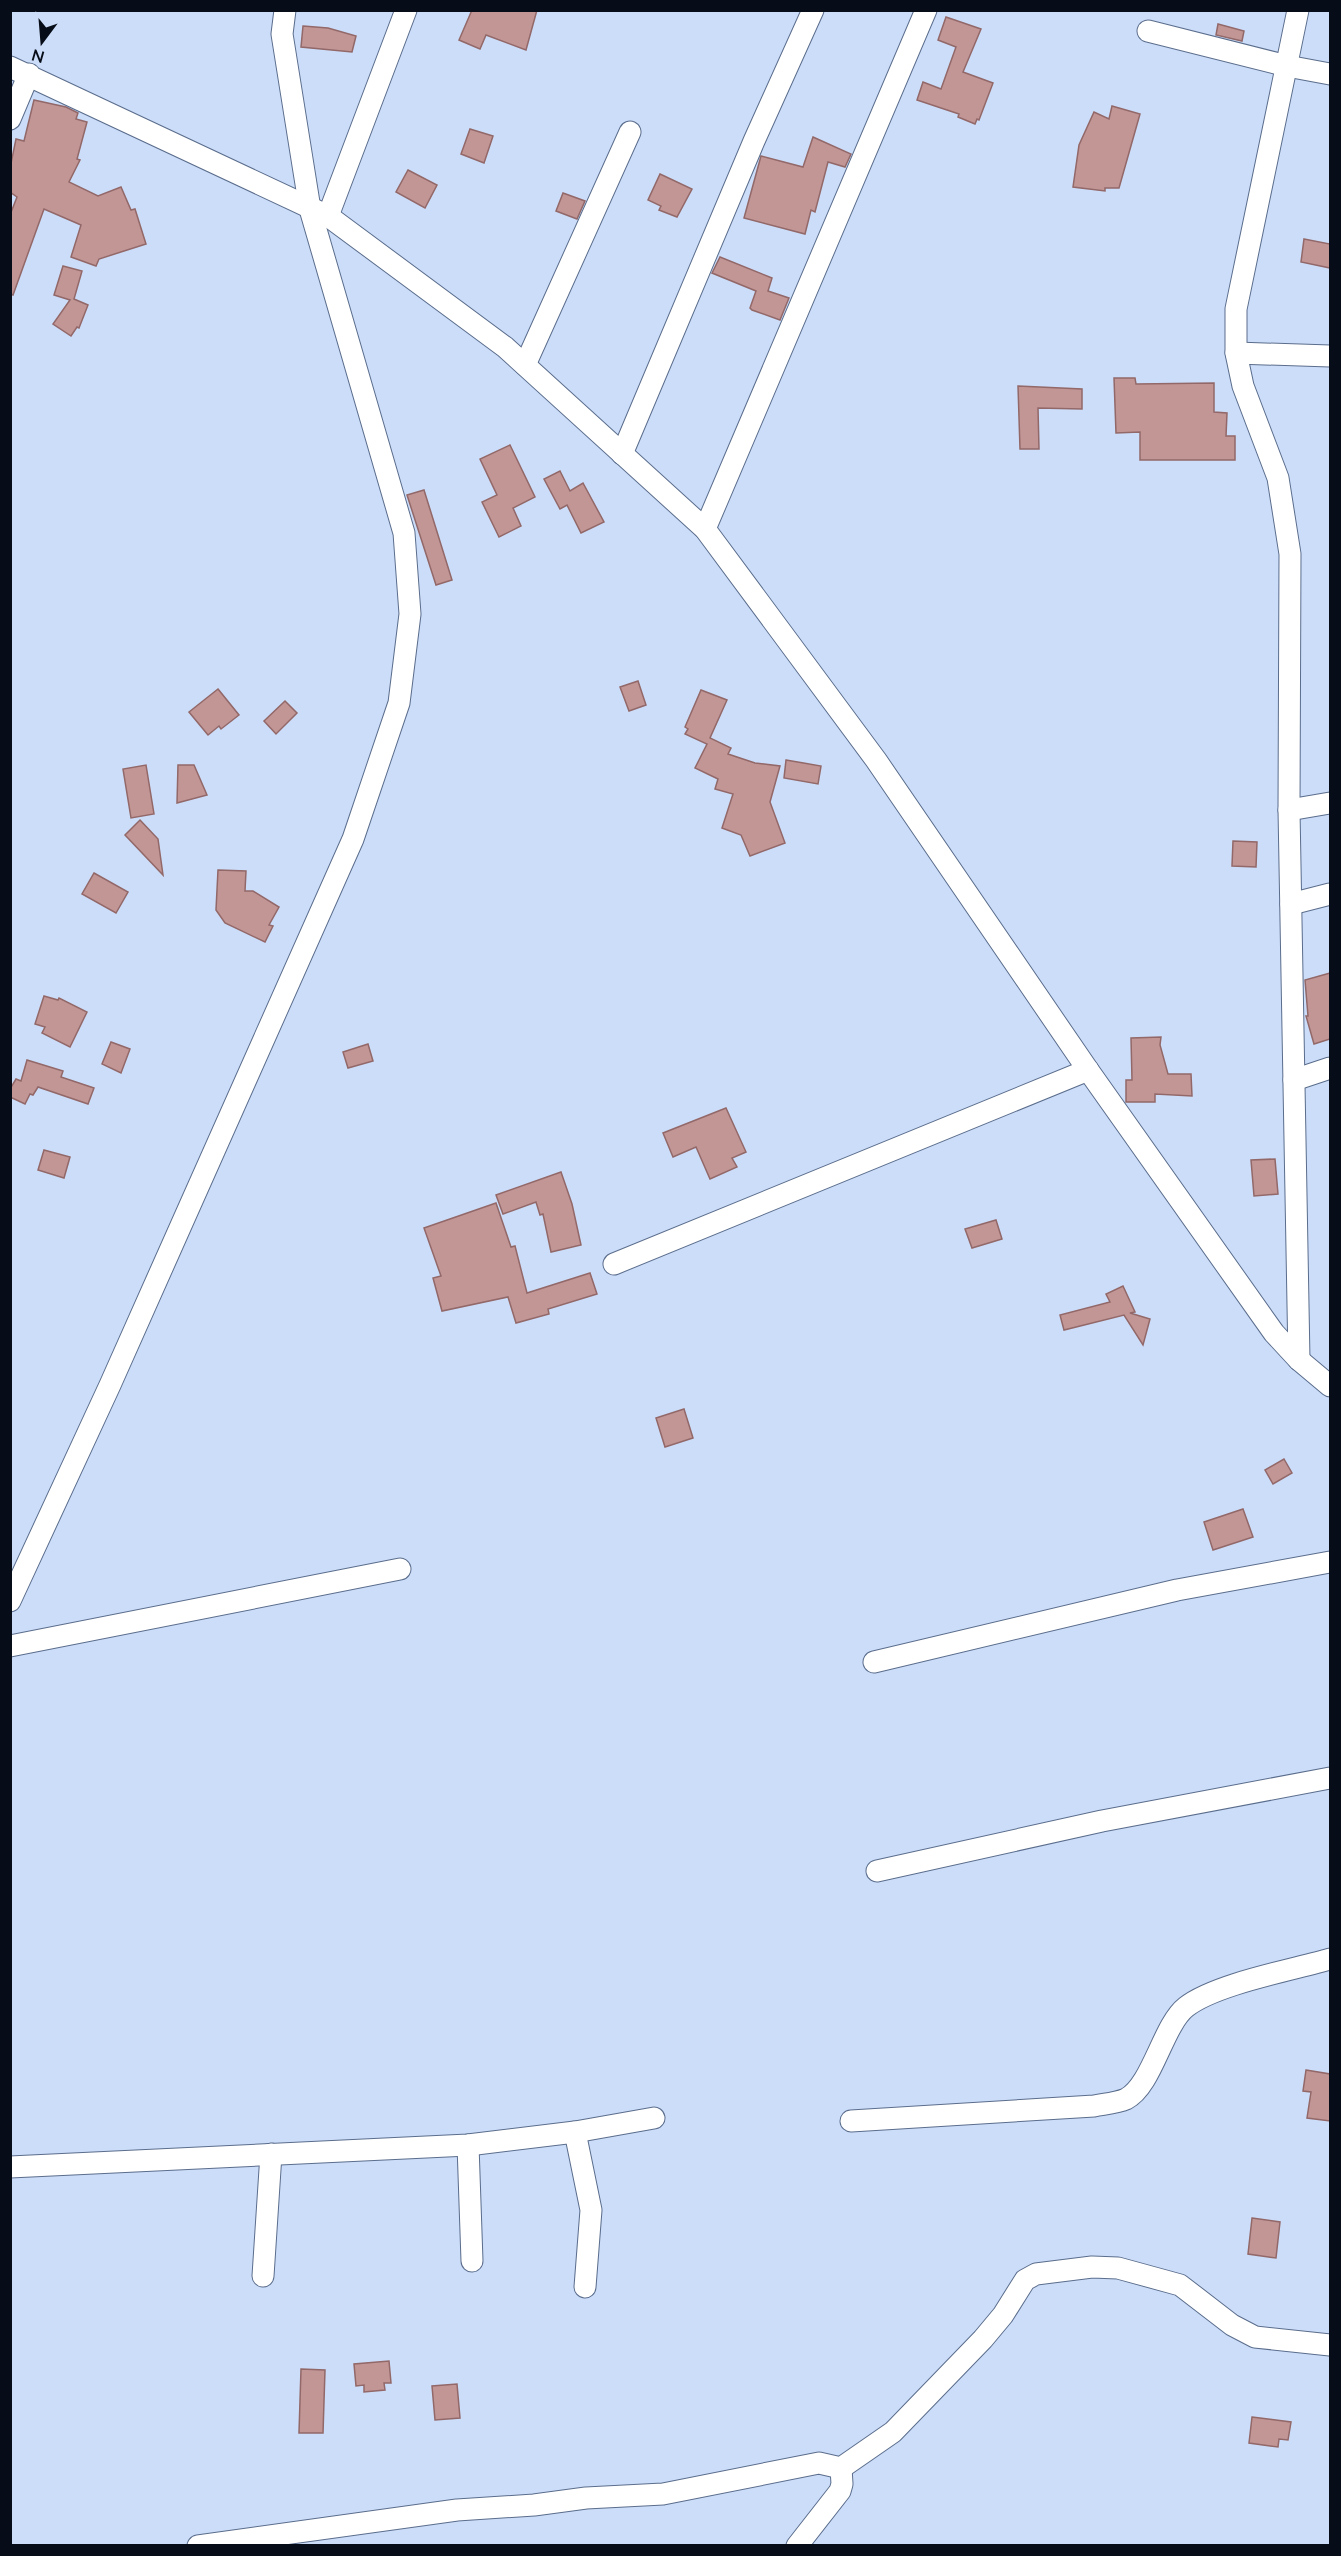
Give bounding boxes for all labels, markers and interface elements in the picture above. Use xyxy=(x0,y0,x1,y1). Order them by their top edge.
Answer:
north arrow xyxy=(12,12,72,72)
text: N xyxy=(29,46,46,68)

